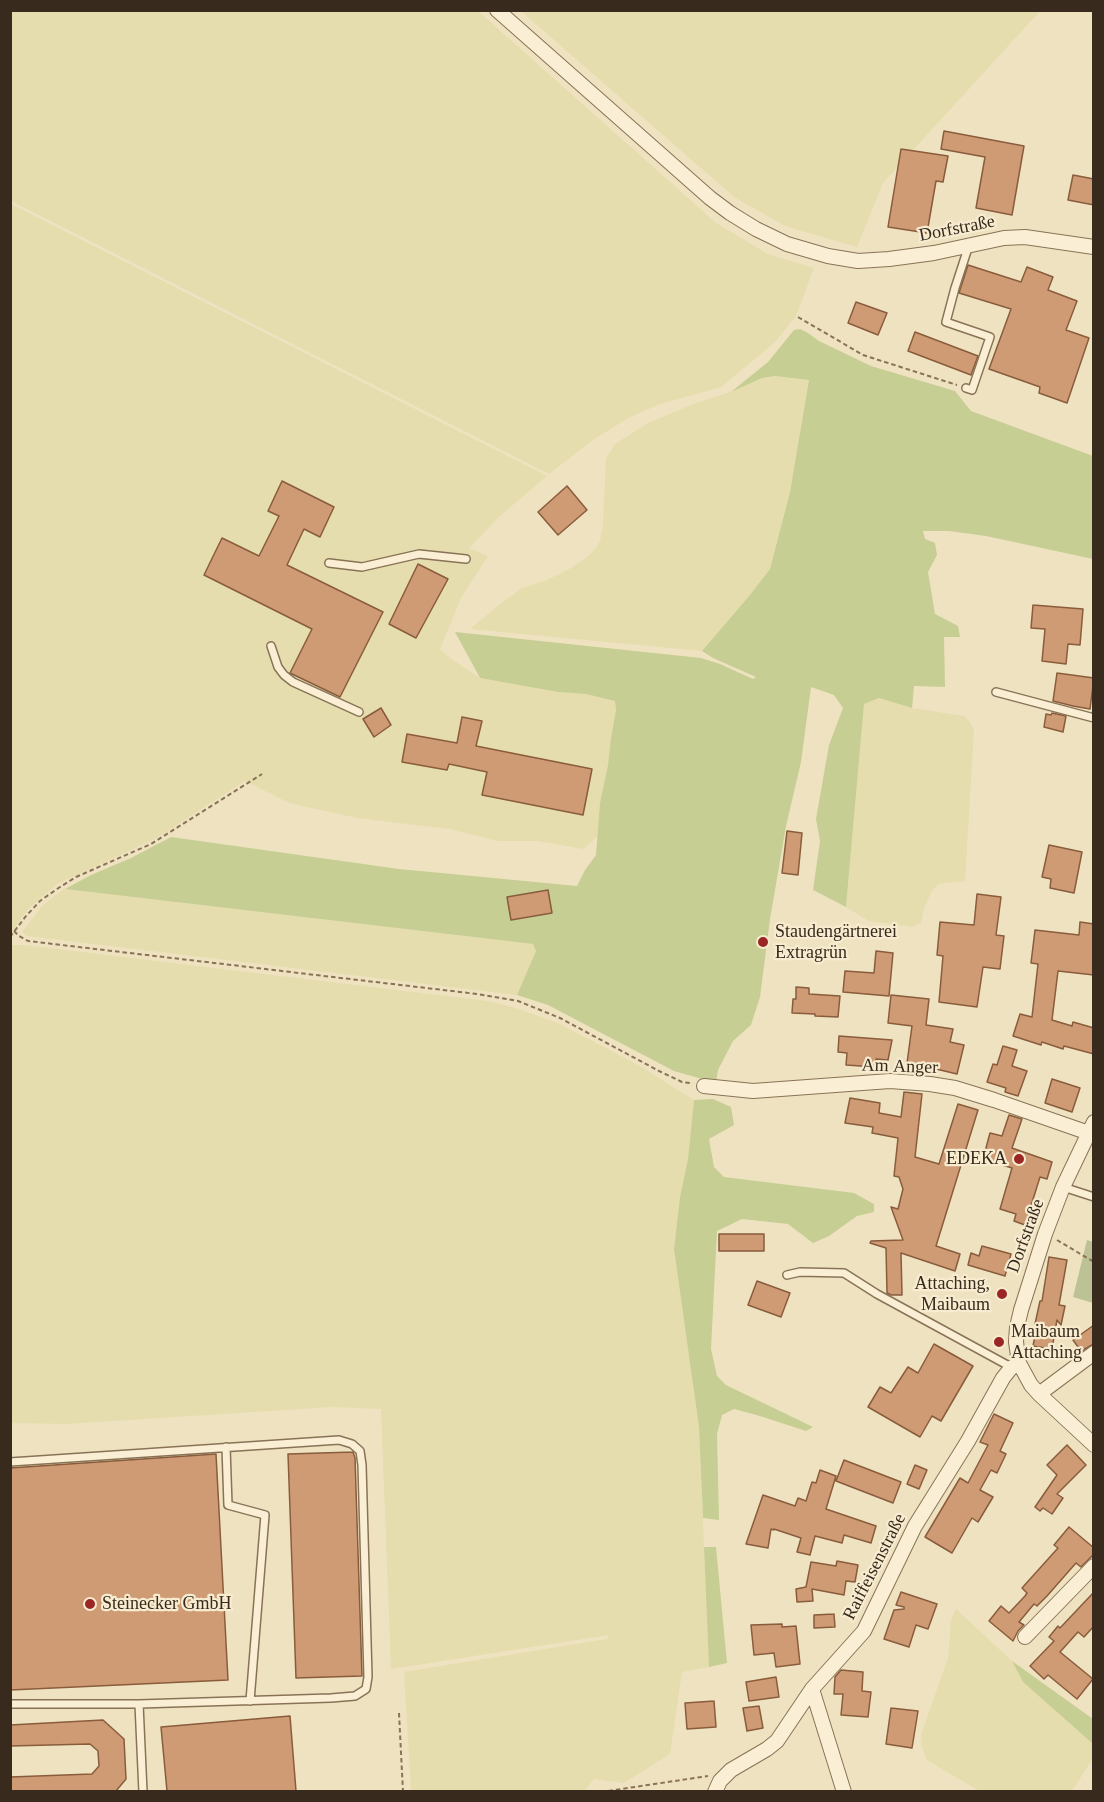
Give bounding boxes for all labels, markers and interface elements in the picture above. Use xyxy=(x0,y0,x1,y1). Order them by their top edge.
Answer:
street label: Dorfstraße xyxy=(917,211,997,247)
place label: Staudengärtnerei Extragrün xyxy=(775,921,897,964)
marker: Staudengärtnerei Extragrün xyxy=(756,935,770,949)
street label: Am Anger xyxy=(861,1055,939,1079)
place label: EDEKA xyxy=(946,1148,1007,1170)
marker: EDEKA xyxy=(1012,1152,1026,1166)
street label: Dorfstraße xyxy=(1003,1196,1049,1276)
place label: Attaching, Maibaum xyxy=(915,1273,990,1316)
marker: Attaching, Maibaum xyxy=(995,1287,1009,1301)
place label: Maibaum Attaching xyxy=(1011,1321,1082,1364)
marker: Maibaum Attaching xyxy=(992,1335,1006,1349)
street label: Raiffeisenstraße xyxy=(839,1510,911,1624)
place label: Steinecker GmbH xyxy=(102,1593,231,1615)
marker: Steinecker GmbH xyxy=(83,1597,97,1611)

